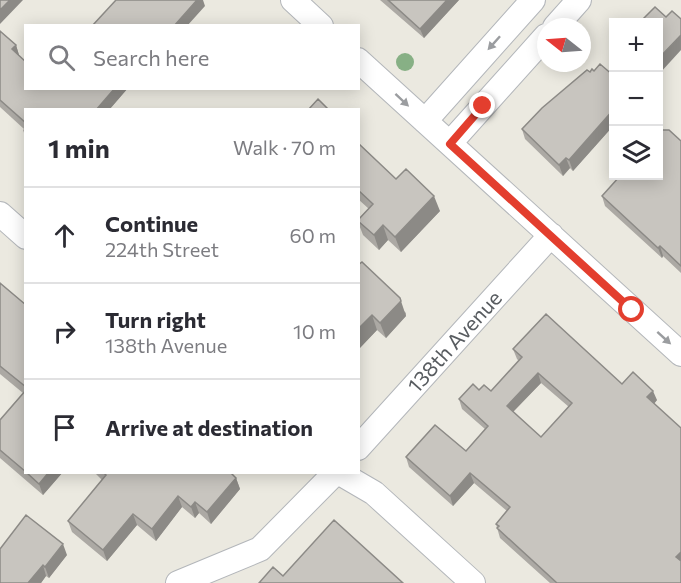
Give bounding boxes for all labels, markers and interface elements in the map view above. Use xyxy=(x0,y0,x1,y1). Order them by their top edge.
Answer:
north arrow xyxy=(537,18,591,72)
map controls xyxy=(609,18,663,180)
button: + xyxy=(609,18,663,72)
search box xyxy=(24,24,360,90)
one-way arrow xyxy=(487,36,501,51)
icon: search xyxy=(45,41,78,74)
text: Search here xyxy=(93,44,209,71)
button: − xyxy=(609,72,663,126)
one-way arrow xyxy=(394,92,408,106)
route end xyxy=(469,92,495,118)
button: layers xyxy=(609,126,663,180)
text: 1 min xyxy=(48,132,110,163)
text: Walk · 70 m xyxy=(233,135,336,159)
text: Continue xyxy=(105,210,198,237)
icon: ahead xyxy=(48,219,81,252)
text: 60 m xyxy=(290,223,336,247)
text: 224th Street xyxy=(105,237,219,261)
street label: 138th Avenue xyxy=(402,285,506,397)
route start xyxy=(618,296,644,322)
text: Turn right xyxy=(105,306,206,333)
icon: right xyxy=(48,315,81,348)
text: 10 m xyxy=(293,319,336,343)
one-way arrow xyxy=(657,331,671,345)
text: 138th Avenue xyxy=(105,333,227,357)
icon: arrive xyxy=(48,411,81,444)
text: Arrive at destination xyxy=(105,414,313,441)

